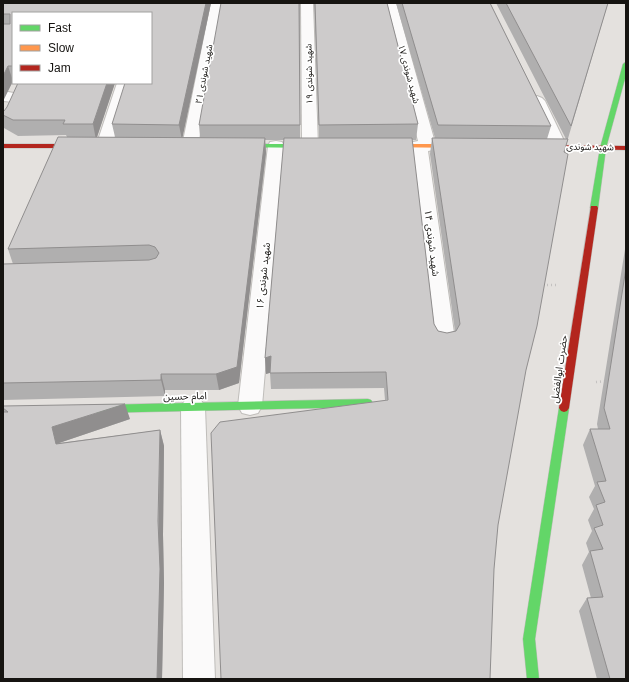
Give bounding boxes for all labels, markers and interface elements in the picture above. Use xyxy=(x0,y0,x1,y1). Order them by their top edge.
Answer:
legend xyxy=(12,12,152,84)
text: Fast xyxy=(48,21,72,35)
text: Slow xyxy=(48,41,74,55)
street label: شهید شوندی ۲۱ xyxy=(193,43,216,105)
street label: شهید شوندی ۱۹ xyxy=(303,44,316,104)
street label: شهید شوندی ۱۷ xyxy=(395,44,422,105)
text: Jam xyxy=(48,61,71,75)
street label: شهید شوندی xyxy=(566,142,614,153)
street label: شهید شوندی ۱۴ xyxy=(421,209,442,277)
street label: شهید شوندی ۱۶ xyxy=(254,242,273,310)
street label: حضرت ابوالفضل xyxy=(549,334,570,404)
street label: امام حسین xyxy=(163,390,207,405)

